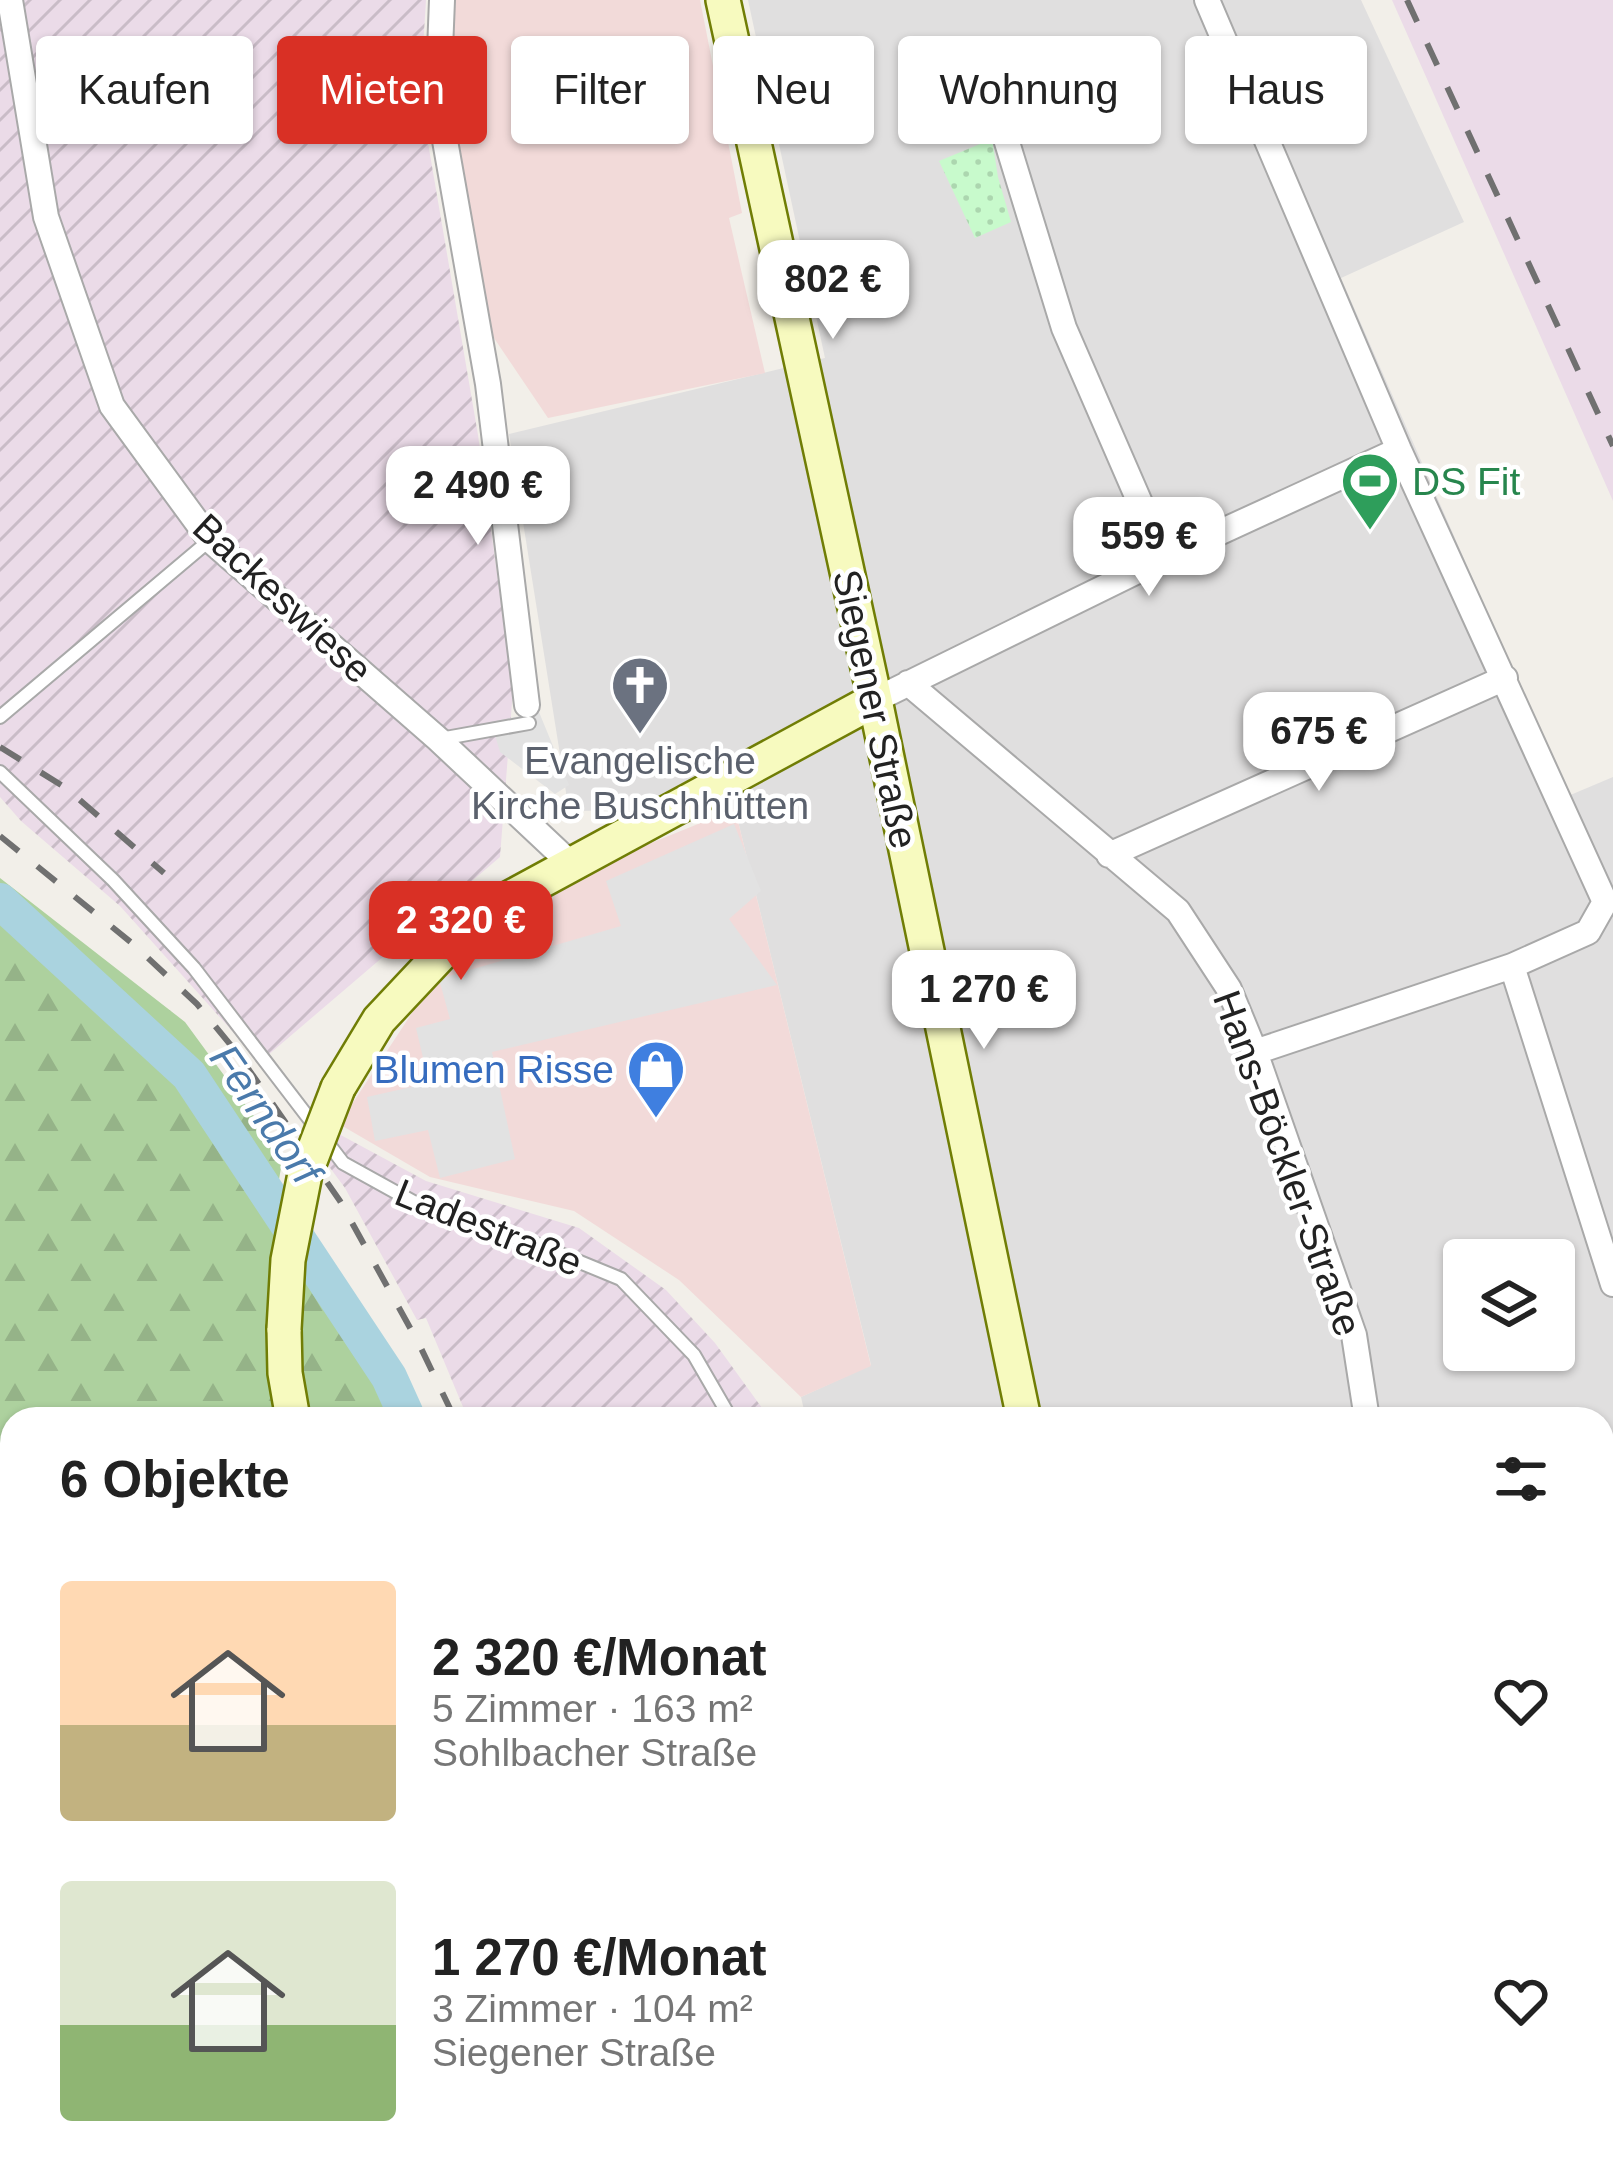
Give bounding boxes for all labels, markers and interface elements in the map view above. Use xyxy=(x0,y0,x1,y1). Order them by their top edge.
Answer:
chip: Kaufen xyxy=(36,36,253,144)
chip: Mieten xyxy=(277,36,487,144)
chip: Filter xyxy=(511,36,689,144)
chip: Neu xyxy=(713,36,874,144)
chip: Wohnung xyxy=(898,36,1161,144)
chip: Haus xyxy=(1185,36,1367,144)
pin: 802 € xyxy=(749,240,917,342)
text: 802 € xyxy=(784,257,882,300)
pin: 2 490 € xyxy=(367,446,589,548)
sports icon: DS Fit xyxy=(1339,450,1401,532)
place label: DS Fit xyxy=(1412,460,1521,503)
text: 2 490 € xyxy=(413,463,543,506)
pin: 559 € xyxy=(1065,497,1233,599)
street label: Backeswiese xyxy=(185,505,381,692)
text: 559 € xyxy=(1100,514,1198,557)
street label: Siegener Straße xyxy=(825,566,926,852)
church icon: Evangelische Kirche Buschhütten xyxy=(609,654,671,736)
pin: 675 € xyxy=(1235,692,1403,794)
text: 675 € xyxy=(1270,709,1368,752)
place label: Evangelische Kirche Buschhütten xyxy=(471,739,809,827)
pin: 2 320 € xyxy=(350,881,572,983)
text: 2 320 € xyxy=(396,898,526,941)
pin: 1 270 € xyxy=(873,950,1095,1052)
text: 1 270 € xyxy=(919,967,1049,1010)
street label: Hans-Böckler-Straße xyxy=(1205,985,1370,1342)
water label: Ferndorf xyxy=(201,1036,333,1196)
shop icon: Blumen Risse xyxy=(625,1038,687,1120)
place label: Blumen Risse xyxy=(373,1048,614,1091)
street label: Ladestraße xyxy=(389,1171,588,1284)
map controls xyxy=(1443,1239,1575,1371)
button: layers xyxy=(1443,1239,1575,1371)
icon: filters xyxy=(1488,1446,1554,1512)
text: 6 Objekte xyxy=(60,1451,290,1508)
icon: home xyxy=(156,1629,300,1773)
text: 2 320 €/Monat xyxy=(432,1629,766,1686)
icon: heart xyxy=(1488,1668,1554,1734)
text: 5 Zimmer · 163 m² xyxy=(432,1687,753,1730)
text: Sohlbacher Straße xyxy=(432,1731,757,1774)
icon: home xyxy=(156,1929,300,2073)
text: 1 270 €/Monat xyxy=(432,1929,766,1986)
icon: heart xyxy=(1488,1968,1554,2034)
text: 3 Zimmer · 104 m² xyxy=(432,1987,753,2030)
text: Siegener Straße xyxy=(432,2031,716,2074)

